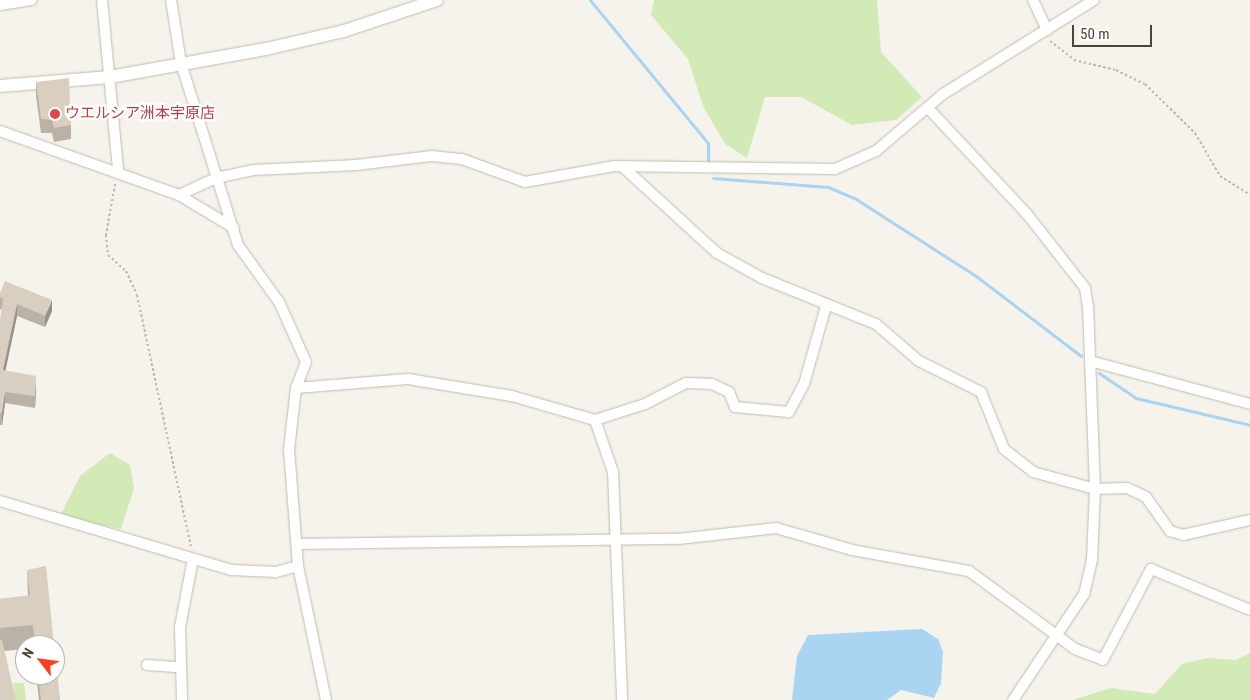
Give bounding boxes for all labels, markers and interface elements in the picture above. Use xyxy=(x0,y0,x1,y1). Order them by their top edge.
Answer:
scale bar xyxy=(1075,15,1155,47)
text: 50 m xyxy=(1080,25,1110,43)
place label: ウエルシア洲本宇原店 xyxy=(65,105,215,123)
marker: ウエルシア洲本宇原店 xyxy=(49,108,61,120)
north arrow xyxy=(15,635,65,685)
text: N xyxy=(19,645,37,661)

